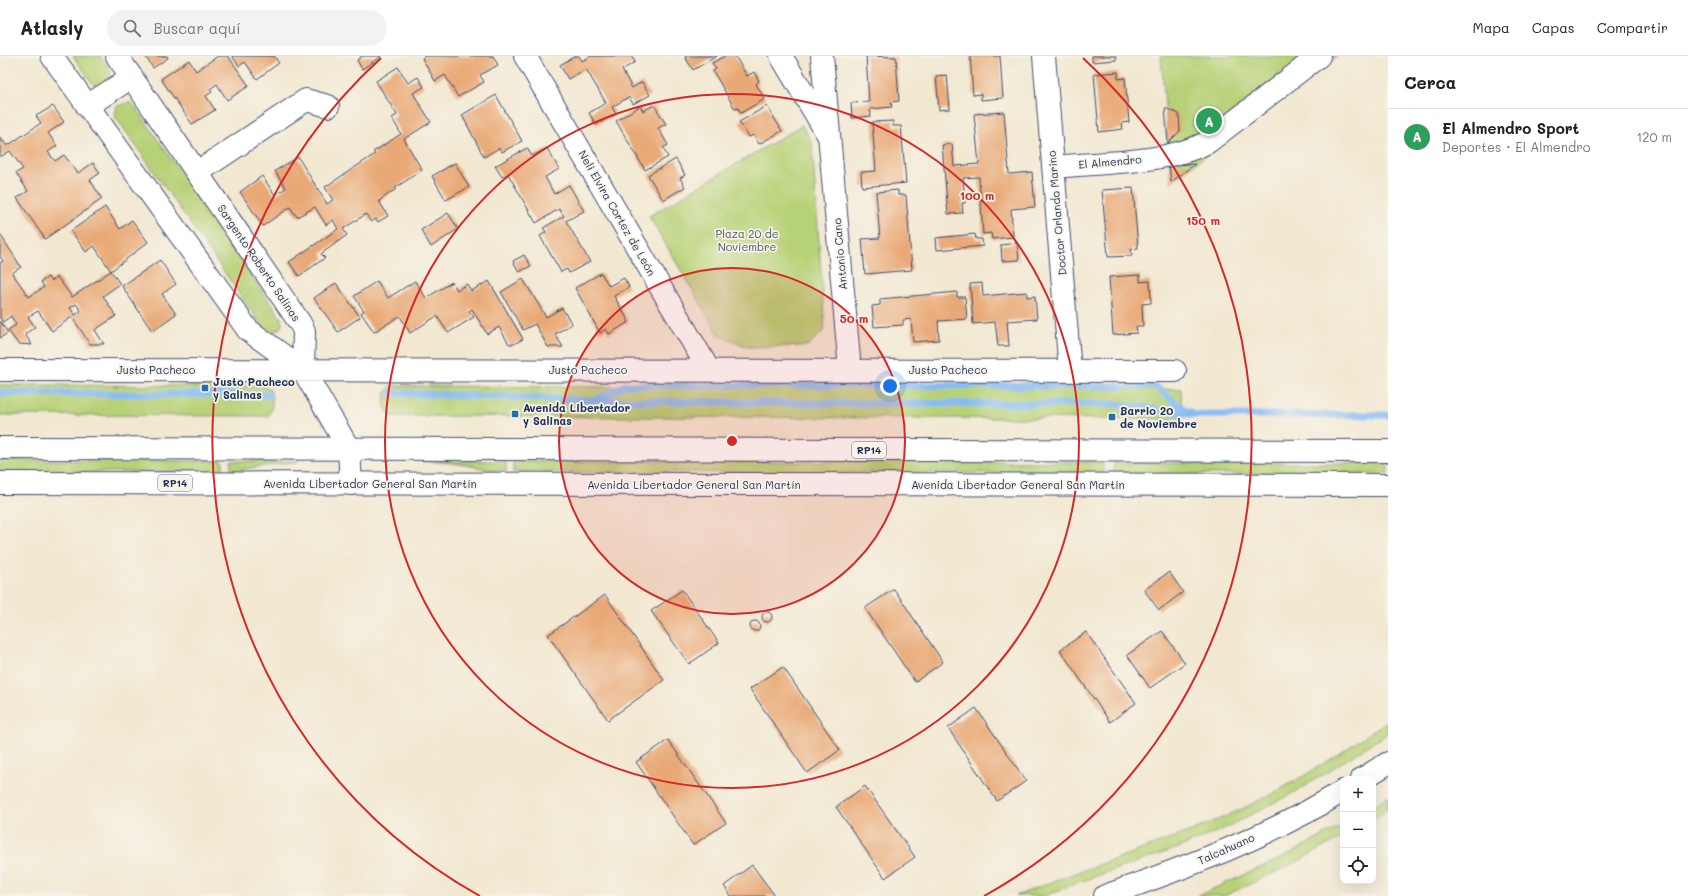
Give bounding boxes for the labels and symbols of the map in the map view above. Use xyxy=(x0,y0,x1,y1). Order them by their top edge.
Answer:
pin: A xyxy=(1196,106,1222,136)
street label: Neli Elvira Cortez de León xyxy=(575,147,660,278)
street label: Doctor Orlando Marino xyxy=(1044,150,1069,276)
street label: El Almendro xyxy=(1078,151,1143,172)
text: 100 m xyxy=(960,187,994,203)
street label: Sargento Roberto Salinas xyxy=(215,201,304,324)
text: 150 m xyxy=(1186,212,1220,228)
street label: Antonio Cano xyxy=(829,217,850,291)
park label: Plaza 20 de Noviembre xyxy=(715,226,779,254)
text: 50 m xyxy=(840,310,868,326)
street label: Justo Pacheco xyxy=(117,362,196,377)
street label: Justo Pacheco xyxy=(549,362,628,377)
street label: Justo Pacheco xyxy=(909,362,988,377)
place label: Justo Pacheco y Salinas xyxy=(213,374,295,402)
your location xyxy=(880,376,900,396)
marker: Justo Pacheco y Salinas xyxy=(200,383,210,393)
place label: Avenida Libertador y Salinas xyxy=(523,400,630,428)
place label: Barrio 20 de Noviembre xyxy=(1120,403,1197,431)
marker: Avenida Libertador y Salinas xyxy=(510,409,520,419)
marker: Barrio 20 de Noviembre xyxy=(1107,412,1117,422)
centre of rings xyxy=(725,434,739,448)
road number: RP14 xyxy=(852,442,886,458)
road number: RP14 xyxy=(158,475,192,491)
street label: Avenida Libertador General San Martín xyxy=(263,476,477,491)
street label: Avenida Libertador General San Martín xyxy=(587,477,801,492)
street label: Avenida Libertador General San Martín xyxy=(911,477,1125,492)
street label: Talcahuano xyxy=(1195,829,1257,868)

